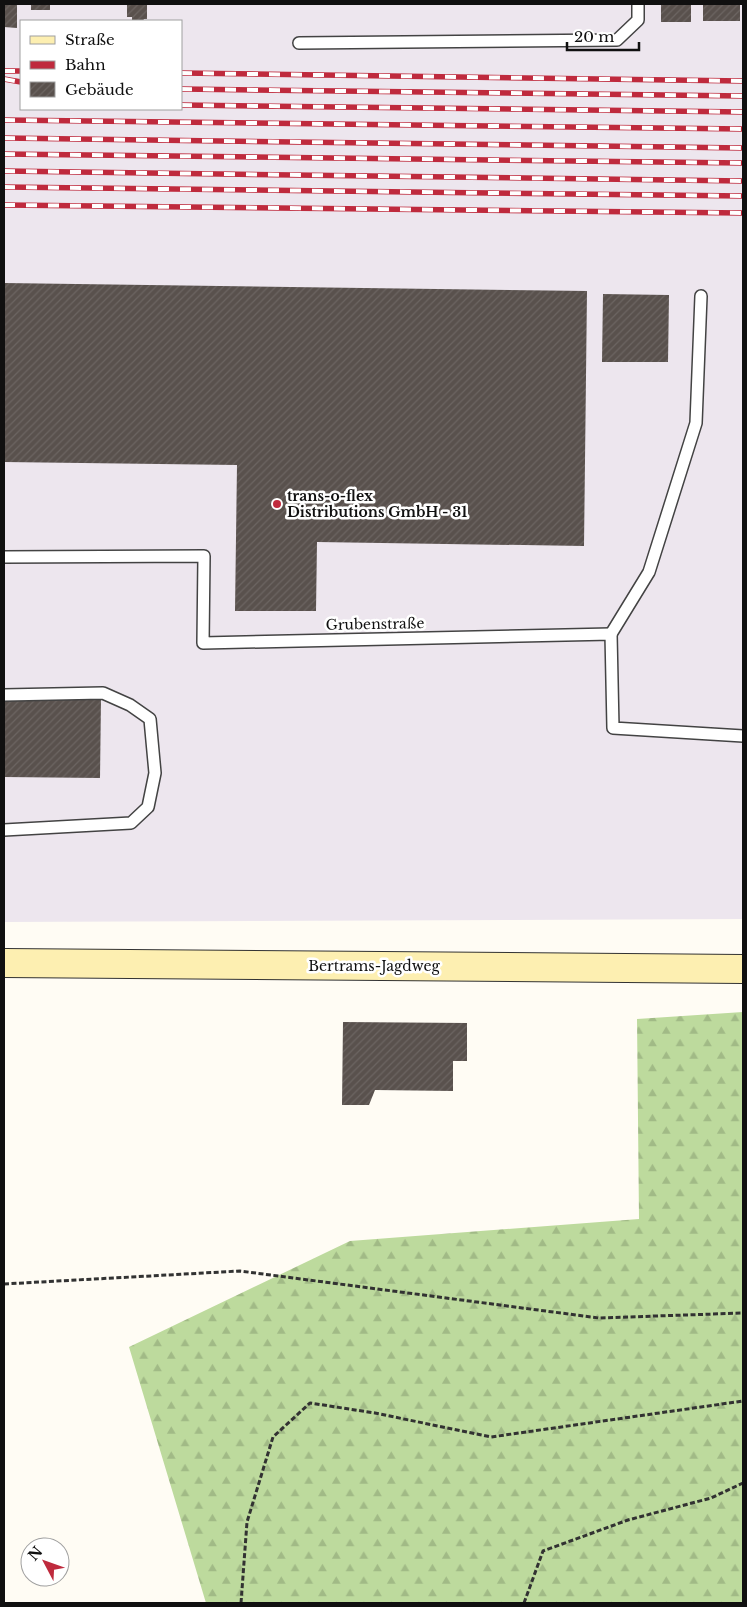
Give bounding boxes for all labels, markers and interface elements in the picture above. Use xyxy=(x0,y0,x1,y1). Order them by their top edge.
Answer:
legend xyxy=(20,20,182,110)
scale bar xyxy=(567,20,640,52)
text: 20 m xyxy=(574,27,614,46)
text: Straße xyxy=(65,30,115,49)
text: Bahn xyxy=(65,55,105,74)
text: Gebäude xyxy=(65,80,134,99)
place label: trans-o-flex Distributions GmbH - 31 xyxy=(287,487,467,521)
marker: trans-o-flex Distributions GmbH - 31 xyxy=(271,498,283,510)
street label: Grubenstraße xyxy=(325,614,425,634)
street label: Bertrams-Jagdweg xyxy=(308,957,440,975)
north arrow xyxy=(20,1537,70,1587)
text: N xyxy=(24,1543,46,1564)

